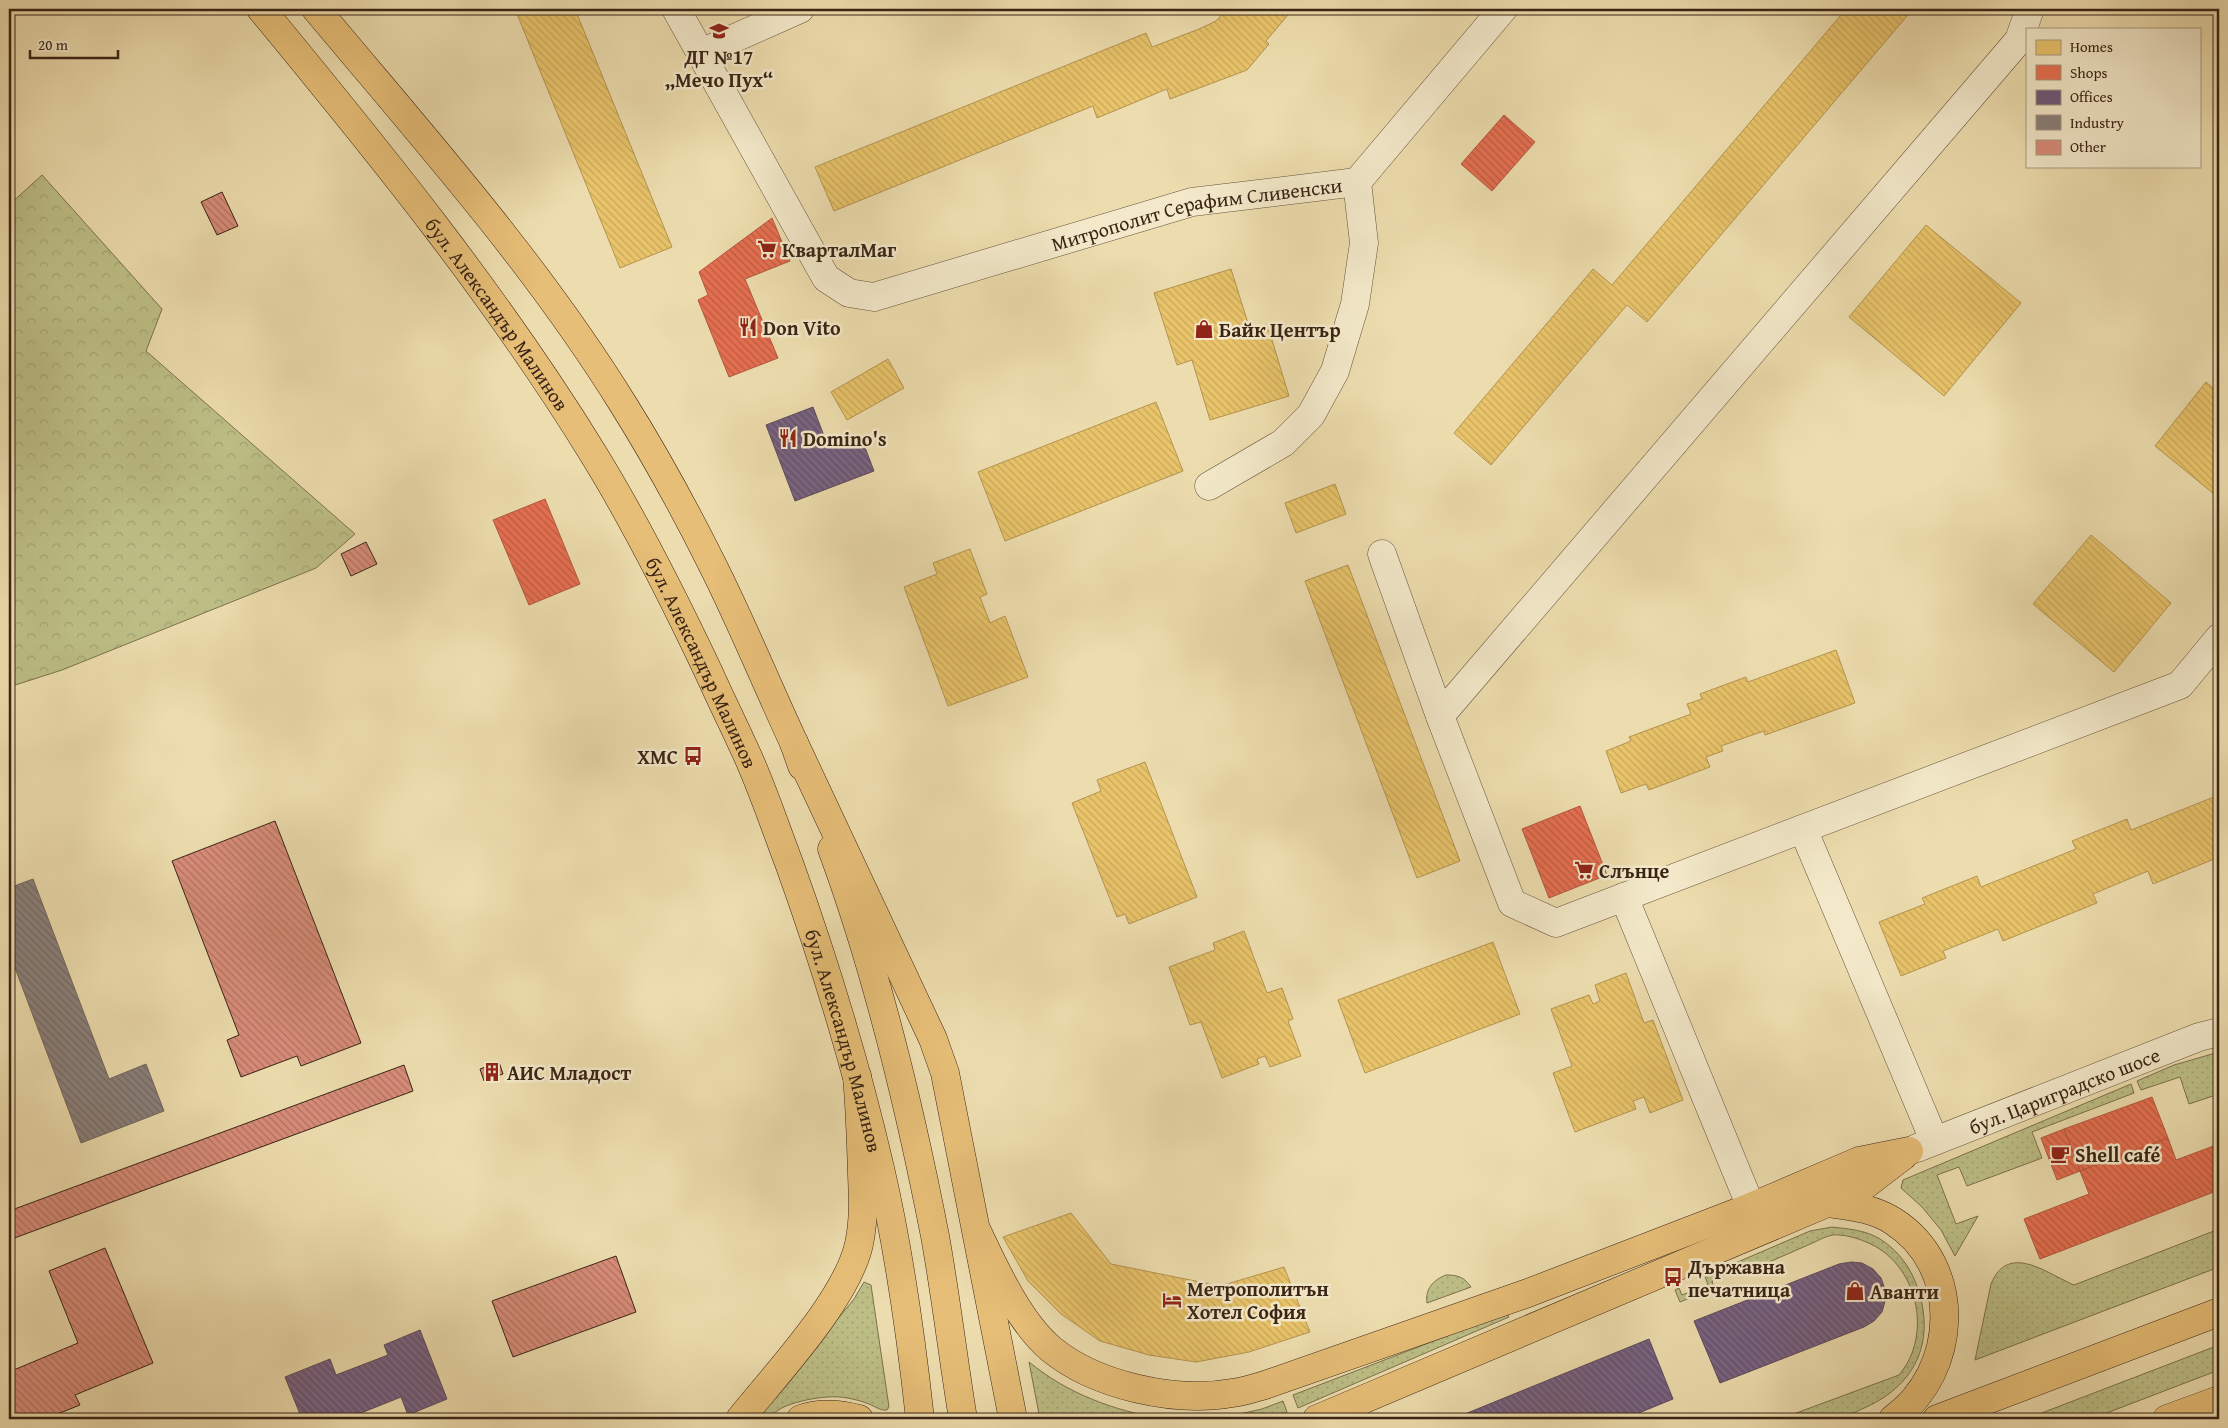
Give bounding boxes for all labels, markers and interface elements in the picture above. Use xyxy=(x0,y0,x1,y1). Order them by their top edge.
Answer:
school or university icon: ДГ №17 „Мечо Пух“ xyxy=(708,20,730,42)
scale bar xyxy=(30,28,118,60)
legend xyxy=(2026,28,2200,168)
text: 20 m xyxy=(38,34,69,55)
text: Homes xyxy=(2070,36,2113,57)
place label: ДГ №17 „Мечо Пух“ xyxy=(665,42,773,94)
text: Shops xyxy=(2070,62,2107,83)
text: Offices xyxy=(2070,86,2113,107)
text: Industry xyxy=(2070,112,2125,133)
text: Other xyxy=(2070,136,2106,157)
street label: Митрополит Серафим Сливенски xyxy=(1048,169,1344,258)
street label: бул. Александър Малинов xyxy=(419,211,577,416)
place label: КварталМаг xyxy=(782,235,896,264)
supermarket icon: КварталМаг xyxy=(756,238,778,260)
place label: Don Vito xyxy=(763,313,841,342)
place label: Байк Център xyxy=(1219,315,1341,344)
restaurant icon: Don Vito xyxy=(737,316,759,338)
shop icon: Байк Център xyxy=(1193,318,1215,340)
place label: Domino's xyxy=(803,424,887,453)
restaurant icon: Domino's xyxy=(777,427,799,449)
street label: бул. Александър Малинов xyxy=(639,551,766,772)
place label: ХМС xyxy=(637,742,678,771)
bus stop icon: ХМС xyxy=(682,745,704,767)
place label: Слънце xyxy=(1599,856,1670,885)
supermarket icon: Слънце xyxy=(1573,859,1595,881)
street label: бул. Александър Малинов xyxy=(798,925,890,1155)
street label: бул. Цариградско шосе xyxy=(1964,1039,2164,1141)
place label: АИС Младост xyxy=(507,1058,631,1087)
building icon: АИС Младост xyxy=(481,1061,503,1083)
place label: Shell café xyxy=(2075,1140,2160,1169)
cafe icon: Shell café xyxy=(2049,1143,2071,1165)
place label: Държавна печатница xyxy=(1687,1252,1791,1304)
bus stop icon: Държавна печатница xyxy=(1662,1266,1684,1288)
place label: Метрополитън Хотел София xyxy=(1187,1274,1329,1326)
place label: Аванти xyxy=(1870,1277,1939,1306)
shop icon: Аванти xyxy=(1844,1280,1866,1302)
hotel icon: Метрополитън Хотел София xyxy=(1161,1289,1183,1311)

